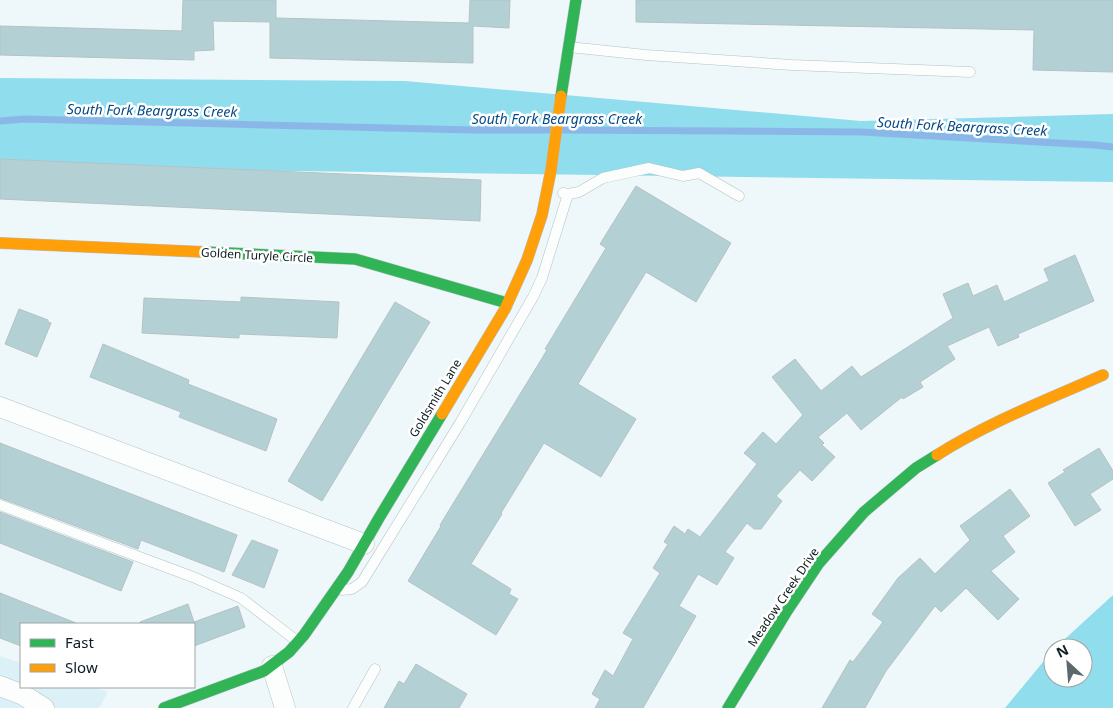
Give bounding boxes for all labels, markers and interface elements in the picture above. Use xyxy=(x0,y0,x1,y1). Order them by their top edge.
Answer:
water label: South Fork Beargrass Creek xyxy=(67,99,238,121)
water label: South Fork Beargrass Creek xyxy=(472,109,643,128)
water label: South Fork Beargrass Creek xyxy=(876,112,1049,140)
street label: Golden Turyle Circle xyxy=(200,244,314,266)
street label: Goldsmith Lane xyxy=(405,355,465,440)
street label: Meadow Creek Drive xyxy=(743,544,823,650)
legend xyxy=(20,623,195,688)
text: Fast xyxy=(65,632,94,652)
north arrow xyxy=(1043,638,1093,688)
text: N xyxy=(1053,640,1071,662)
text: Slow xyxy=(65,657,98,677)

